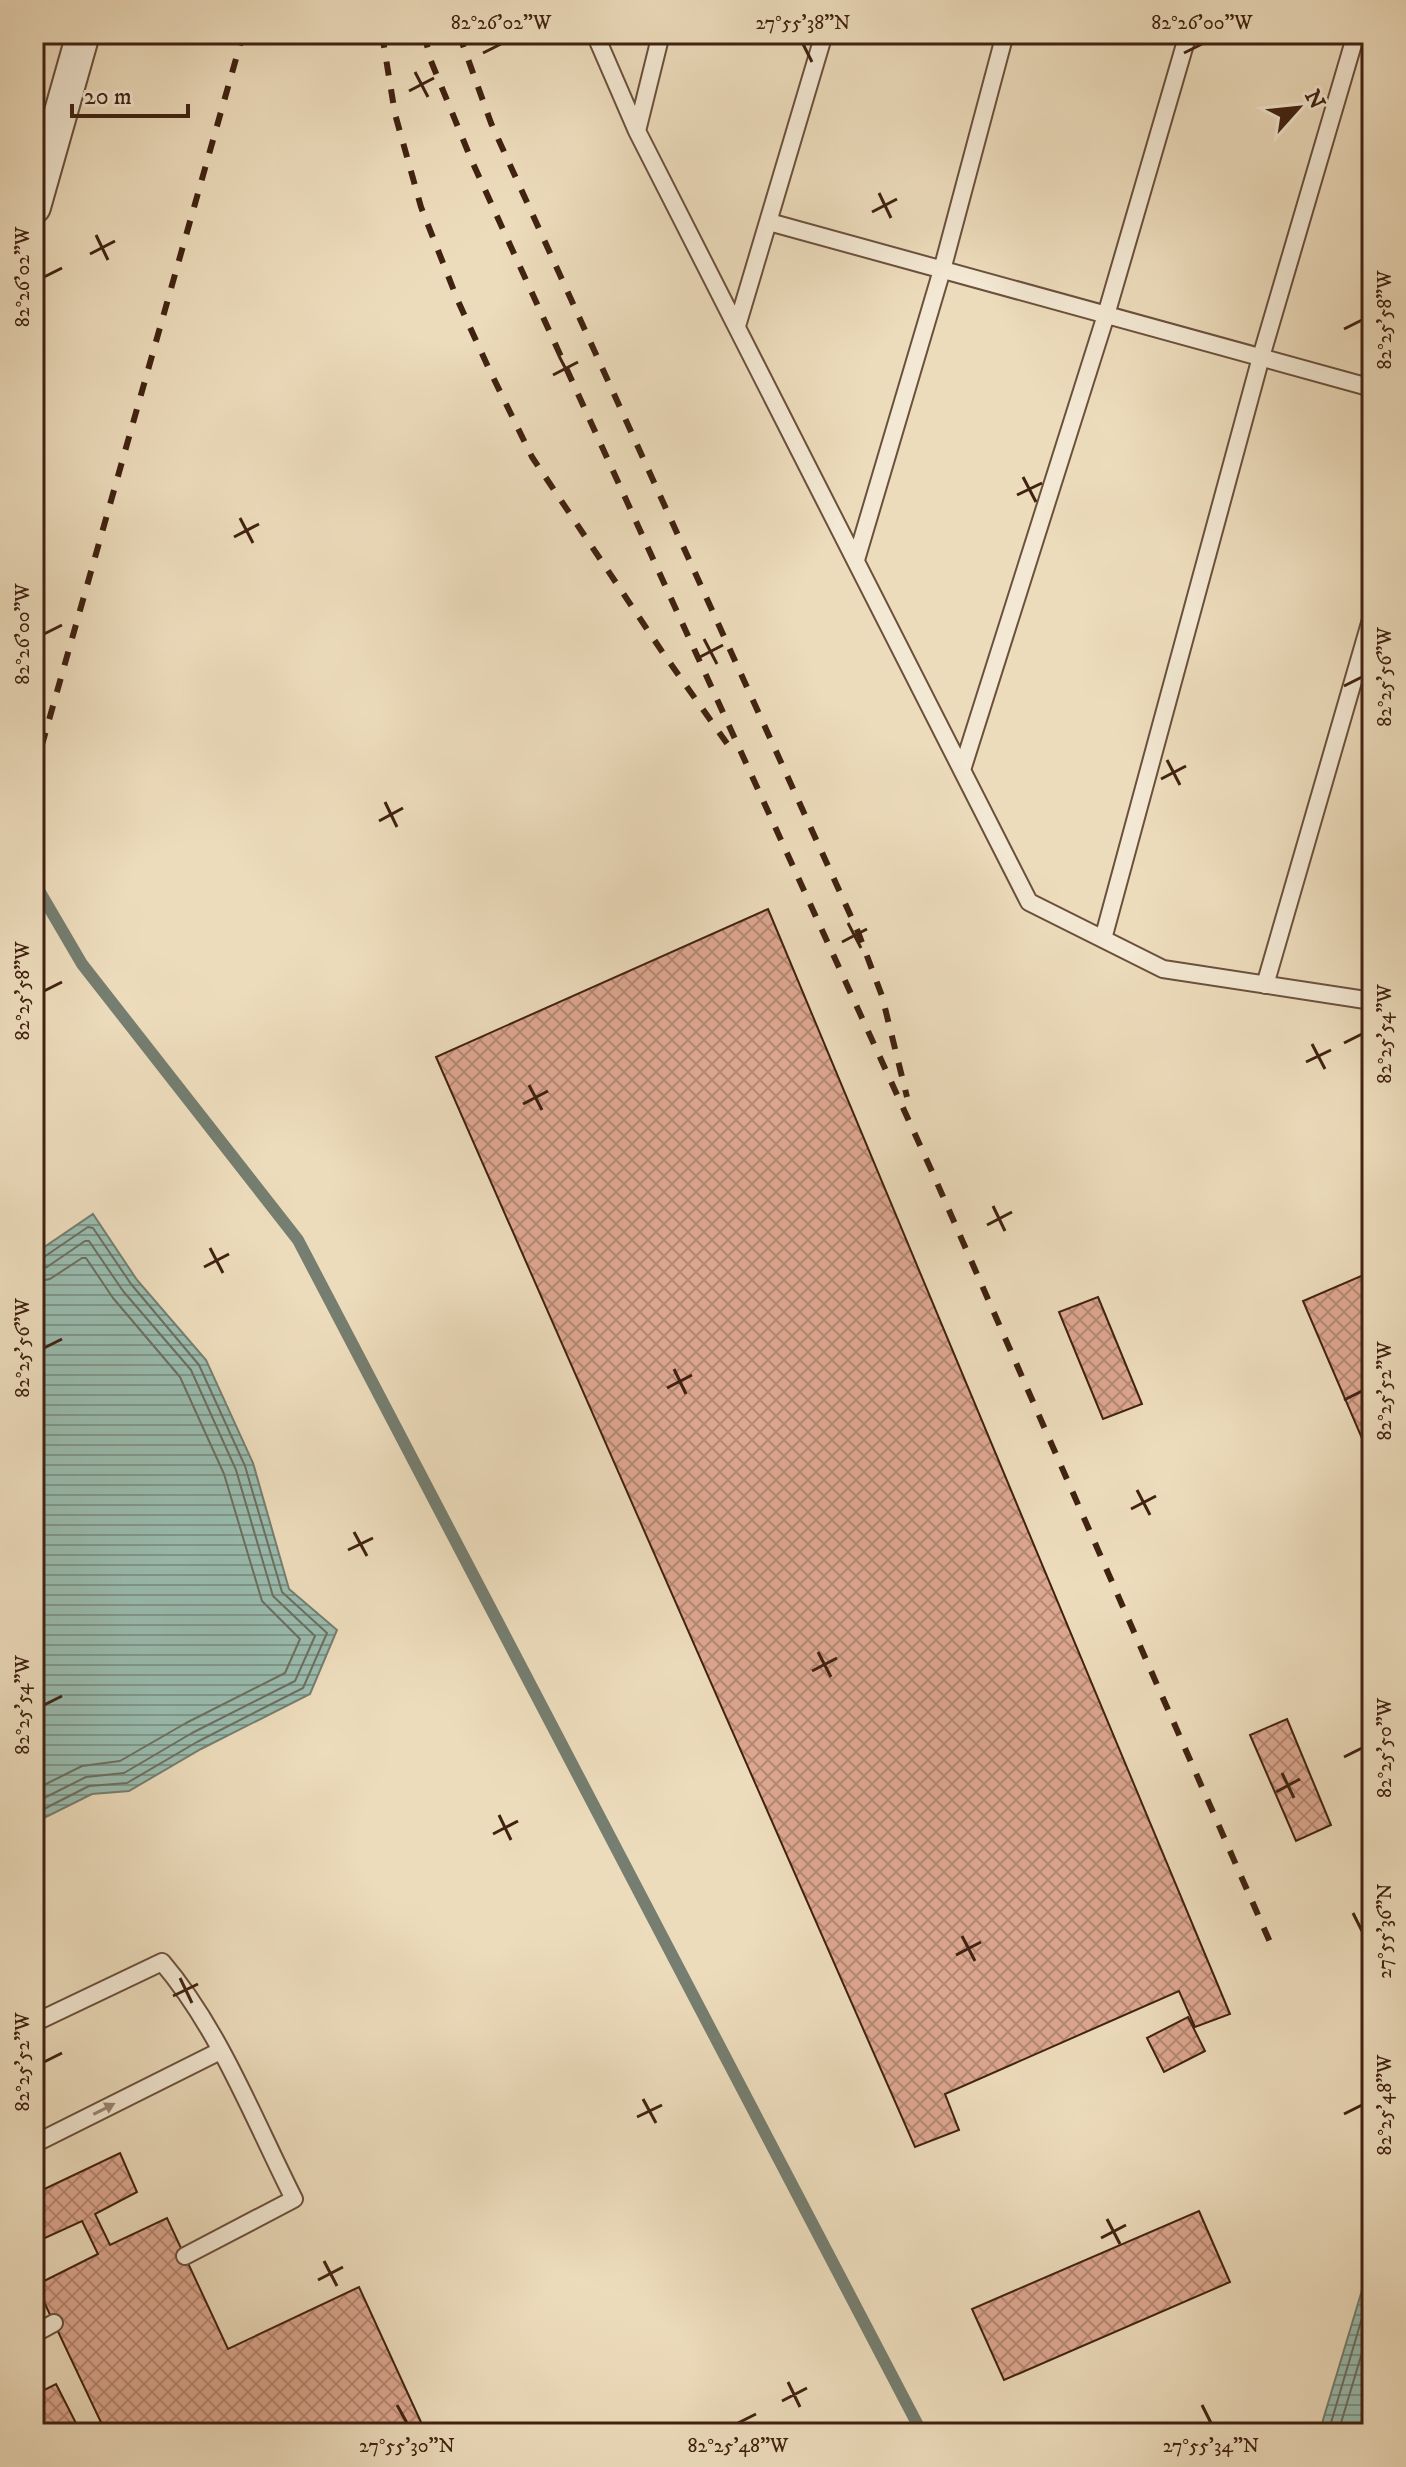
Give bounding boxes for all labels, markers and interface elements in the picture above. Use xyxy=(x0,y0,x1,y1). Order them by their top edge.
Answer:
text: 82°26'02"W xyxy=(451,11,552,36)
text: 27°55'38"N xyxy=(755,11,851,36)
text: 82°26'00"W xyxy=(1151,11,1253,36)
scale bar xyxy=(72,68,188,118)
north arrow xyxy=(1258,68,1338,148)
text: 20 m xyxy=(84,82,132,112)
text: N xyxy=(1298,85,1331,114)
text: 82°26'02"W xyxy=(11,226,36,327)
text: 82°25'58"W xyxy=(1373,270,1398,370)
text: 82°26'00"W xyxy=(11,583,36,685)
text: 82°25'56"W xyxy=(1373,627,1398,727)
text: 82°25'58"W xyxy=(11,941,36,1041)
text: 82°25'54"W xyxy=(1373,983,1398,1084)
text: 82°25'56"W xyxy=(11,1298,36,1398)
text: 82°25'52"W xyxy=(1373,1341,1398,1441)
text: 82°25'54"W xyxy=(11,1654,36,1755)
text: 82°25'50"W xyxy=(1373,1697,1398,1798)
text: 27°55'36"N xyxy=(1373,1883,1398,1979)
text: 82°25'52"W xyxy=(11,2012,36,2112)
text: 82°25'48"W xyxy=(1373,2054,1398,2155)
one-way arrow xyxy=(92,2102,115,2116)
text: 27°55'30"N xyxy=(359,2434,455,2459)
text: 82°25'48"W xyxy=(688,2434,789,2459)
text: 27°55'34"N xyxy=(1163,2434,1259,2459)

